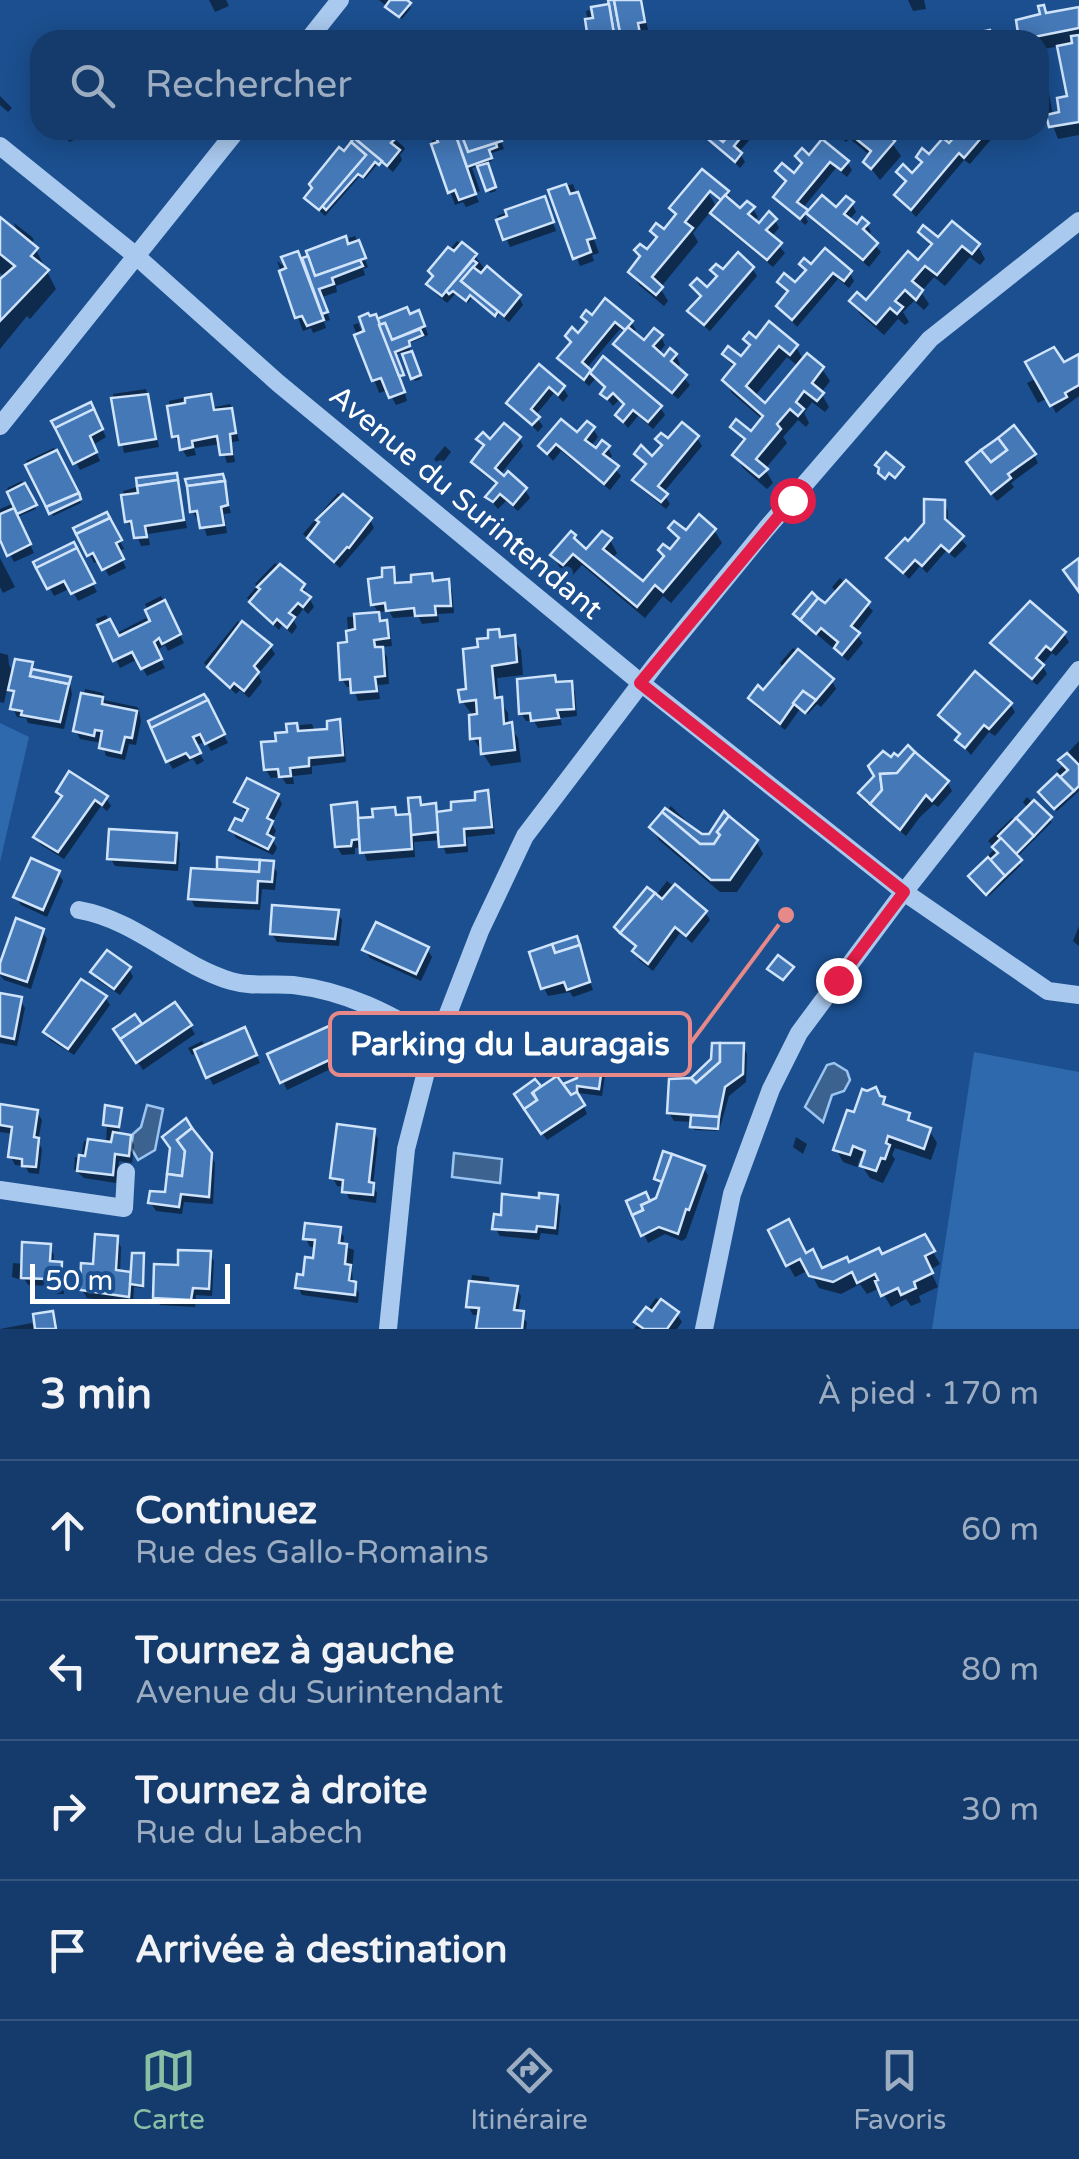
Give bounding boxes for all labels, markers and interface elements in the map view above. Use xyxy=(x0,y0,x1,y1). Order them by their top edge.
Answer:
search box xyxy=(30,30,1049,140)
icon: search xyxy=(65,58,120,113)
text: Rechercher xyxy=(145,62,352,108)
street label: Avenue du Surintendant xyxy=(322,377,610,627)
route start xyxy=(770,478,816,524)
route end xyxy=(816,958,862,1004)
callout: Parking du Lauragais xyxy=(330,1013,690,1075)
text: Parking du Lauragais xyxy=(350,1026,670,1064)
scale bar xyxy=(30,1259,230,1304)
text: 50 m xyxy=(45,1264,113,1298)
text: 3 min xyxy=(40,1369,152,1420)
text: À pied · 170 m xyxy=(817,1375,1039,1413)
text: Continuez xyxy=(135,1488,317,1534)
icon: ahead xyxy=(40,1503,95,1558)
text: 60 m xyxy=(961,1511,1039,1549)
text: Rue des Gallo-Romains xyxy=(135,1534,489,1572)
text: Tournez à gauche xyxy=(135,1628,454,1674)
icon: left xyxy=(40,1643,95,1698)
text: 80 m xyxy=(961,1651,1039,1689)
text: Avenue du Surintendant xyxy=(135,1674,503,1712)
text: Tournez à droite xyxy=(135,1768,428,1814)
icon: right xyxy=(40,1783,95,1838)
text: 30 m xyxy=(961,1791,1039,1829)
text: Rue du Labech xyxy=(135,1814,363,1852)
icon: arrive xyxy=(40,1923,95,1978)
text: Arrivée à destination xyxy=(135,1927,508,1973)
tab: Carte xyxy=(133,2043,205,2137)
tab: Itinéraire xyxy=(470,2043,588,2137)
tab: Favoris xyxy=(853,2043,946,2137)

